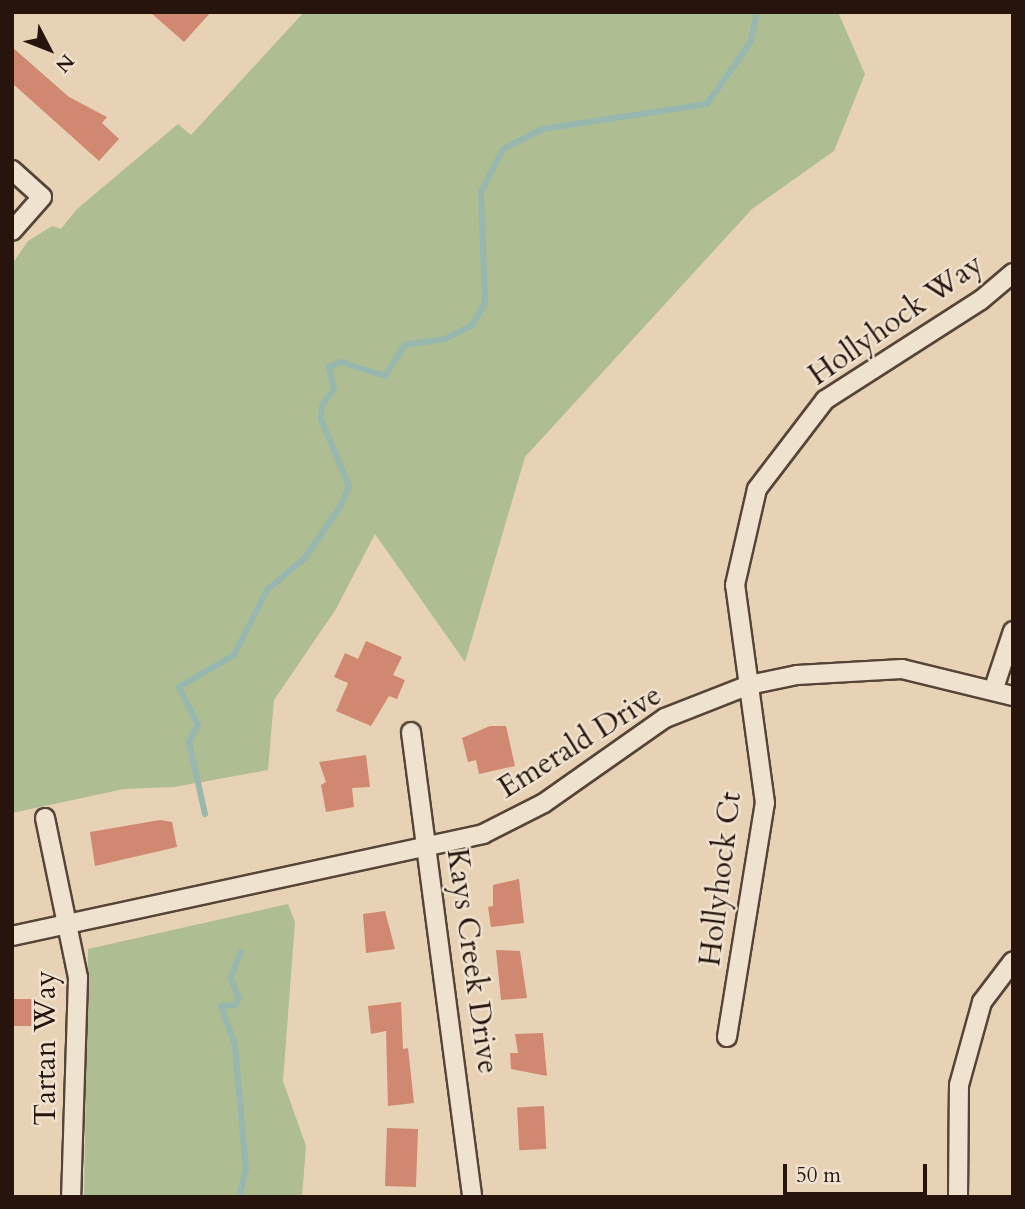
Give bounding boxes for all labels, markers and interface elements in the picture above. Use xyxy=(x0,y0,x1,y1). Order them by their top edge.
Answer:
north arrow xyxy=(14,14,84,84)
text: N xyxy=(49,48,80,78)
street label: Hollyhock Way xyxy=(802,247,990,393)
street label: Emerald Drive xyxy=(492,678,668,806)
street label: Hollyhock Ct xyxy=(692,790,750,968)
street label: Kays Creek Drive xyxy=(438,846,506,1076)
street label: Tartan Way xyxy=(28,970,64,1126)
scale bar xyxy=(787,1150,930,1194)
text: 50 m xyxy=(796,1161,841,1190)

